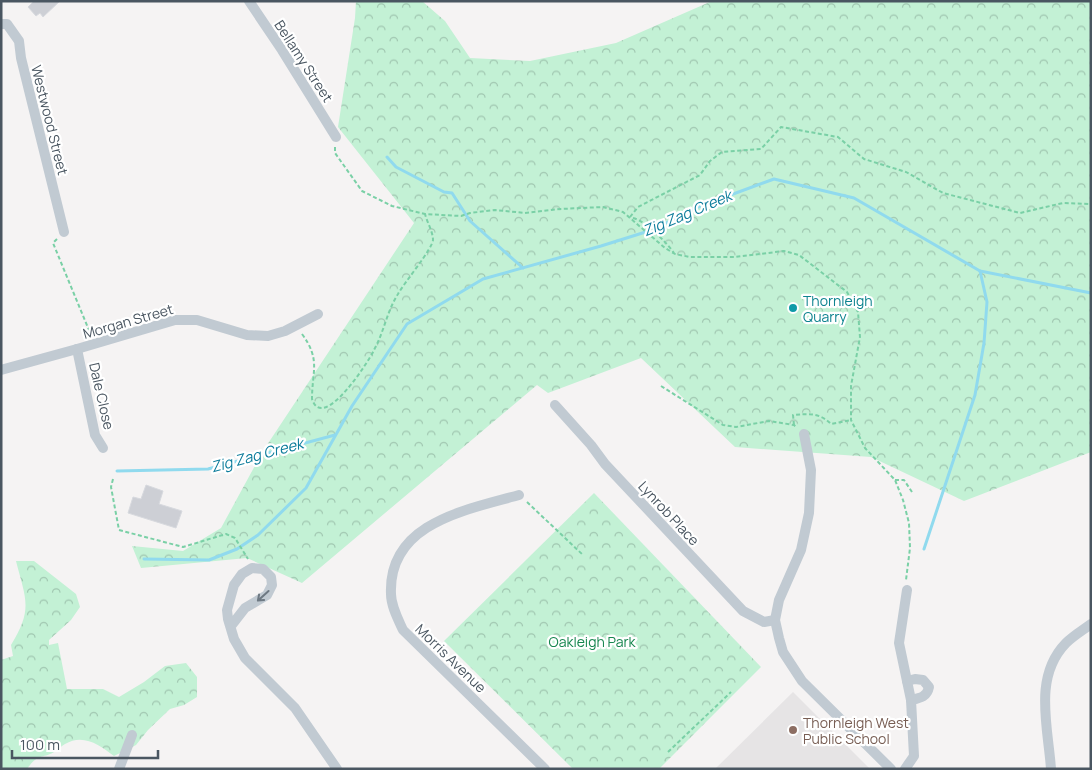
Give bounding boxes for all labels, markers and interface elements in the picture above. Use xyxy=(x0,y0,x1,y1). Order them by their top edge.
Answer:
street label: Bellamy Street xyxy=(270,16,338,106)
street label: Westwood Street xyxy=(27,63,73,177)
water label: Zig Zag Creek xyxy=(639,184,737,241)
place label: Thornleigh Quarry xyxy=(803,291,873,326)
street label: Morgan Street xyxy=(81,299,176,343)
marker: Thornleigh Quarry xyxy=(787,302,799,314)
street label: Dale Close xyxy=(85,361,119,431)
water label: Zig Zag Creek xyxy=(208,432,308,477)
street label: Lynrob Place xyxy=(634,477,704,549)
one-way arrow xyxy=(257,590,269,602)
street label: Morris Avenue xyxy=(411,619,491,697)
park label: Oakleigh Park xyxy=(549,632,636,651)
place label: Thornleigh West Public School xyxy=(803,713,909,748)
marker: Thornleigh West Public School xyxy=(787,724,799,736)
scale bar xyxy=(12,728,159,760)
text: 100 m xyxy=(20,734,60,755)

